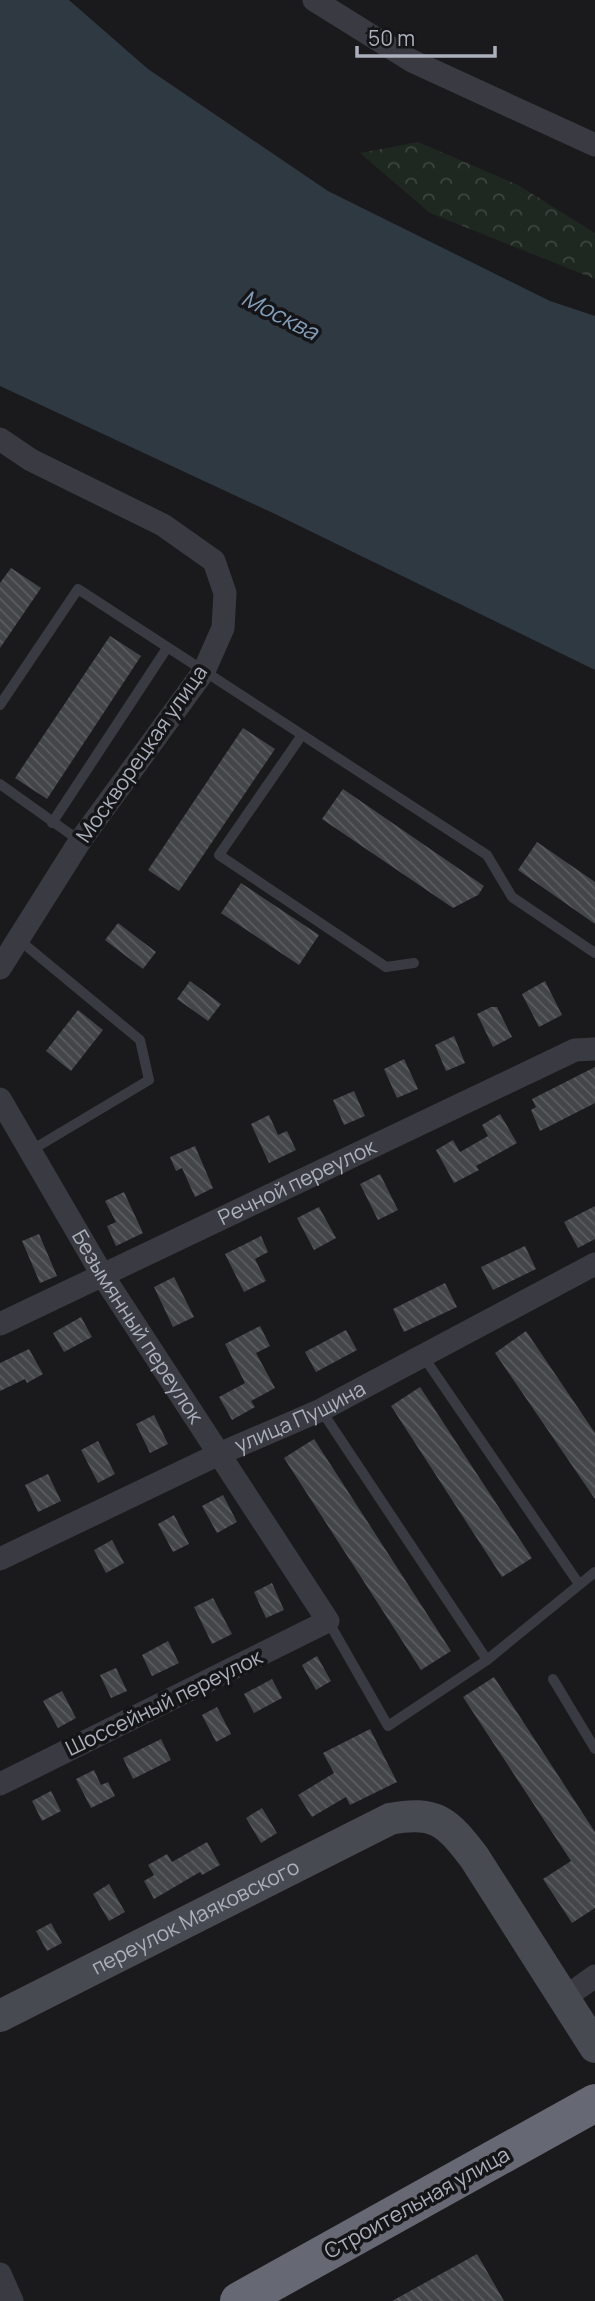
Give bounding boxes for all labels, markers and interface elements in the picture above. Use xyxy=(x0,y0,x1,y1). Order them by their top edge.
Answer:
scale bar xyxy=(357,14,495,58)
text: 50 m xyxy=(368,24,415,52)
water label: Москва xyxy=(237,281,325,348)
street label: Москворецкая улица xyxy=(69,659,213,848)
street label: Речной переулок xyxy=(213,1132,381,1231)
street label: Безымянный переулок xyxy=(66,1224,211,1429)
street label: улица Пущина xyxy=(230,1374,370,1459)
street label: Шоссейный переулок xyxy=(61,1642,267,1762)
street label: переулок Маяковского xyxy=(86,1852,304,1981)
street label: Строительная улица xyxy=(319,2140,514,2265)

